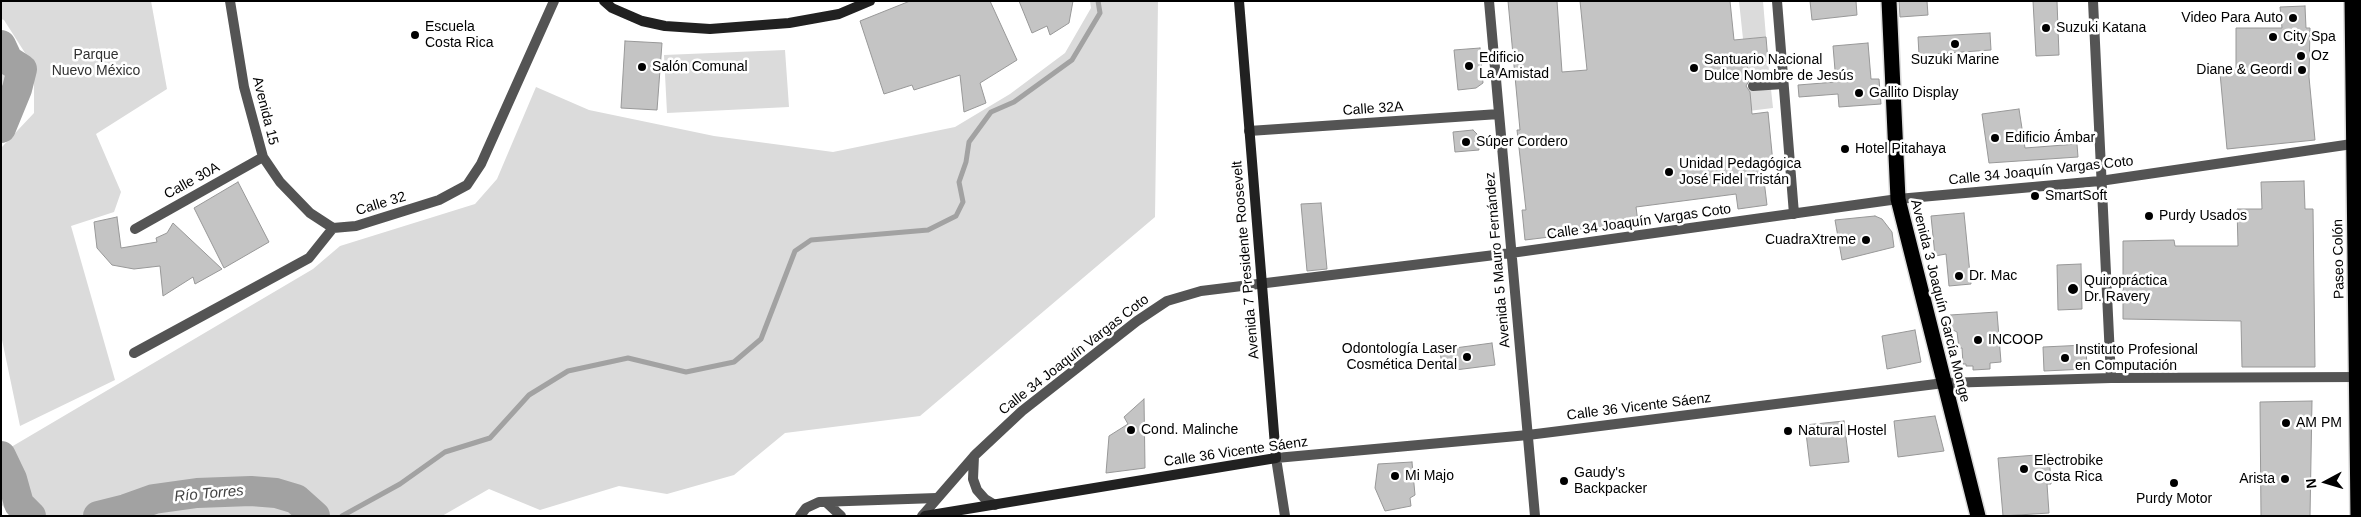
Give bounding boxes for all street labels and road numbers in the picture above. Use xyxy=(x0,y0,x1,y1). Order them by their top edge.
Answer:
street label: Avenida 15 xyxy=(248,75,282,147)
street label: Calle 32A xyxy=(1342,99,1404,119)
street label: Calle 34 Joaquín Vargas Coto xyxy=(1948,153,2134,189)
street label: Calle 30A xyxy=(161,159,223,203)
street label: Avenida 7 Presidente Roosevelt xyxy=(1229,160,1263,360)
street label: Avenida 5 Mauro Fernández xyxy=(1482,171,1514,349)
street label: Calle 32 xyxy=(354,188,408,220)
street label: Avenida 3 Joaquín García Monge xyxy=(1907,198,1973,404)
street label: Calle 34 Joaquín Vargas Coto xyxy=(1546,201,1732,243)
street label: Paseo Colón xyxy=(2330,219,2348,299)
street label: Calle 34 Joaquín Vargas Coto xyxy=(996,291,1152,419)
street label: Calle 36 Vicente Sáenz xyxy=(1566,390,1712,424)
street label: Calle 36 Vicente Sáenz xyxy=(1163,434,1309,470)

